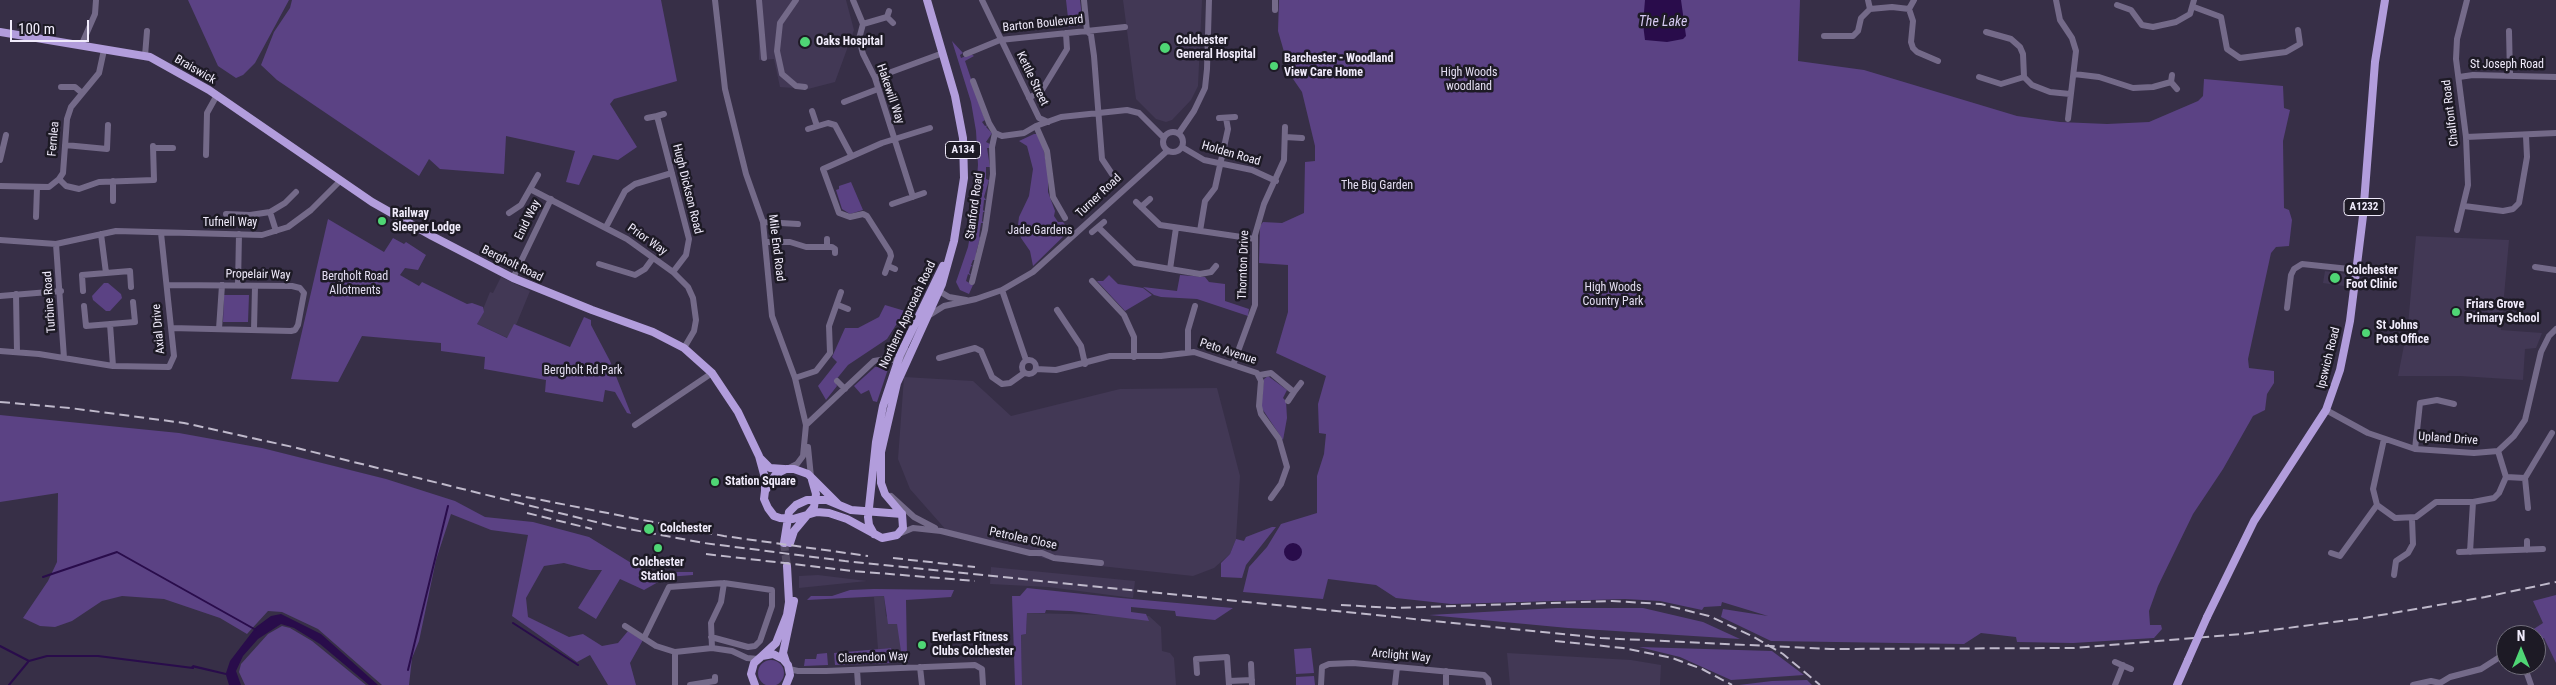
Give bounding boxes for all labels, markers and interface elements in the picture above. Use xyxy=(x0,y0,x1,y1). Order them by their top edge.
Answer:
scale bar xyxy=(12,10,91,42)
street label: Barton Boulevard xyxy=(1002,13,1084,35)
water label: The Lake xyxy=(1639,14,1687,30)
text: 100 m xyxy=(18,20,55,38)
place label: Colchester General Hospital xyxy=(1176,34,1256,62)
marker: Oaks Hospital xyxy=(798,35,812,49)
place label: Oaks Hospital xyxy=(816,35,883,49)
marker: Colchester General Hospital xyxy=(1158,41,1172,55)
street label: Kettle Street xyxy=(1013,50,1051,108)
street label: Braiswick xyxy=(172,52,218,88)
place label: Barchester - Woodland View Care Home xyxy=(1284,52,1393,80)
street label: St Joseph Road xyxy=(2470,58,2544,72)
marker: Barchester - Woodland View Care Home xyxy=(1268,60,1280,72)
street label: Hakewill Way xyxy=(873,62,907,126)
park label: High Woods woodland xyxy=(1440,66,1498,94)
street label: Chalfont Road xyxy=(2440,79,2462,147)
street label: Fernlea xyxy=(45,121,63,157)
street label: Holden Road xyxy=(1200,139,1262,169)
street label: Hugh Dickson Road xyxy=(669,142,705,236)
road number: A134 xyxy=(946,142,980,158)
street label: Turner Road xyxy=(1073,171,1125,221)
street label: Stanford Road xyxy=(963,172,987,240)
park label: The Big Garden xyxy=(1341,179,1413,193)
street label: Enid Way xyxy=(512,198,544,242)
road number: A1232 xyxy=(2344,198,2384,216)
place label: Railway Sleeper Lodge xyxy=(392,207,461,235)
street label: Mile End Road xyxy=(765,214,787,282)
marker: Railway Sleeper Lodge xyxy=(376,215,388,227)
street label: Tufnell Way xyxy=(203,216,257,230)
street label: Prior Way xyxy=(624,221,670,259)
park label: Jade Gardens xyxy=(1007,224,1073,238)
street label: Thornton Drive xyxy=(1236,230,1252,300)
street label: Bergholt Road xyxy=(479,243,545,285)
street label: Northern Approach Road xyxy=(877,259,939,371)
place label: Colchester Foot Clinic xyxy=(2346,264,2398,292)
street label: Propelair Way xyxy=(225,267,291,283)
park label: Bergholt Road Allotments xyxy=(322,270,388,298)
street label: Turbine Road xyxy=(41,271,59,333)
marker: Colchester Foot Clinic xyxy=(2328,271,2342,285)
park label: High Woods Country Park xyxy=(1583,281,1643,309)
place label: Friars Grove Primary School xyxy=(2466,298,2539,326)
street label: Axial Drive xyxy=(150,303,168,355)
marker: Friars Grove Primary School xyxy=(2450,306,2462,318)
place label: St Johns Post Office xyxy=(2376,319,2429,347)
street label: Ipswich Road xyxy=(2314,326,2344,390)
marker: St Johns Post Office xyxy=(2360,327,2372,339)
street label: Peto Avenue xyxy=(1198,336,1258,368)
park label: Bergholt Rd Park xyxy=(544,364,622,378)
street label: Upland Drive xyxy=(2418,430,2478,448)
place label: Station Square xyxy=(725,475,796,489)
marker: Station Square xyxy=(709,476,721,488)
marker: Colchester xyxy=(642,522,656,536)
place label: Colchester xyxy=(660,522,712,536)
street label: Petrolea Close xyxy=(988,525,1058,553)
marker: Colchester Station xyxy=(652,542,664,554)
place label: Colchester Station xyxy=(632,556,684,584)
north arrow xyxy=(2496,625,2546,675)
text: N xyxy=(2517,628,2525,644)
place label: Everlast Fitness Clubs Colchester xyxy=(932,631,1014,659)
marker: Everlast Fitness Clubs Colchester xyxy=(916,639,928,651)
street label: Arclight Way xyxy=(1371,646,1431,666)
street label: Clarendon Way xyxy=(838,650,908,666)

